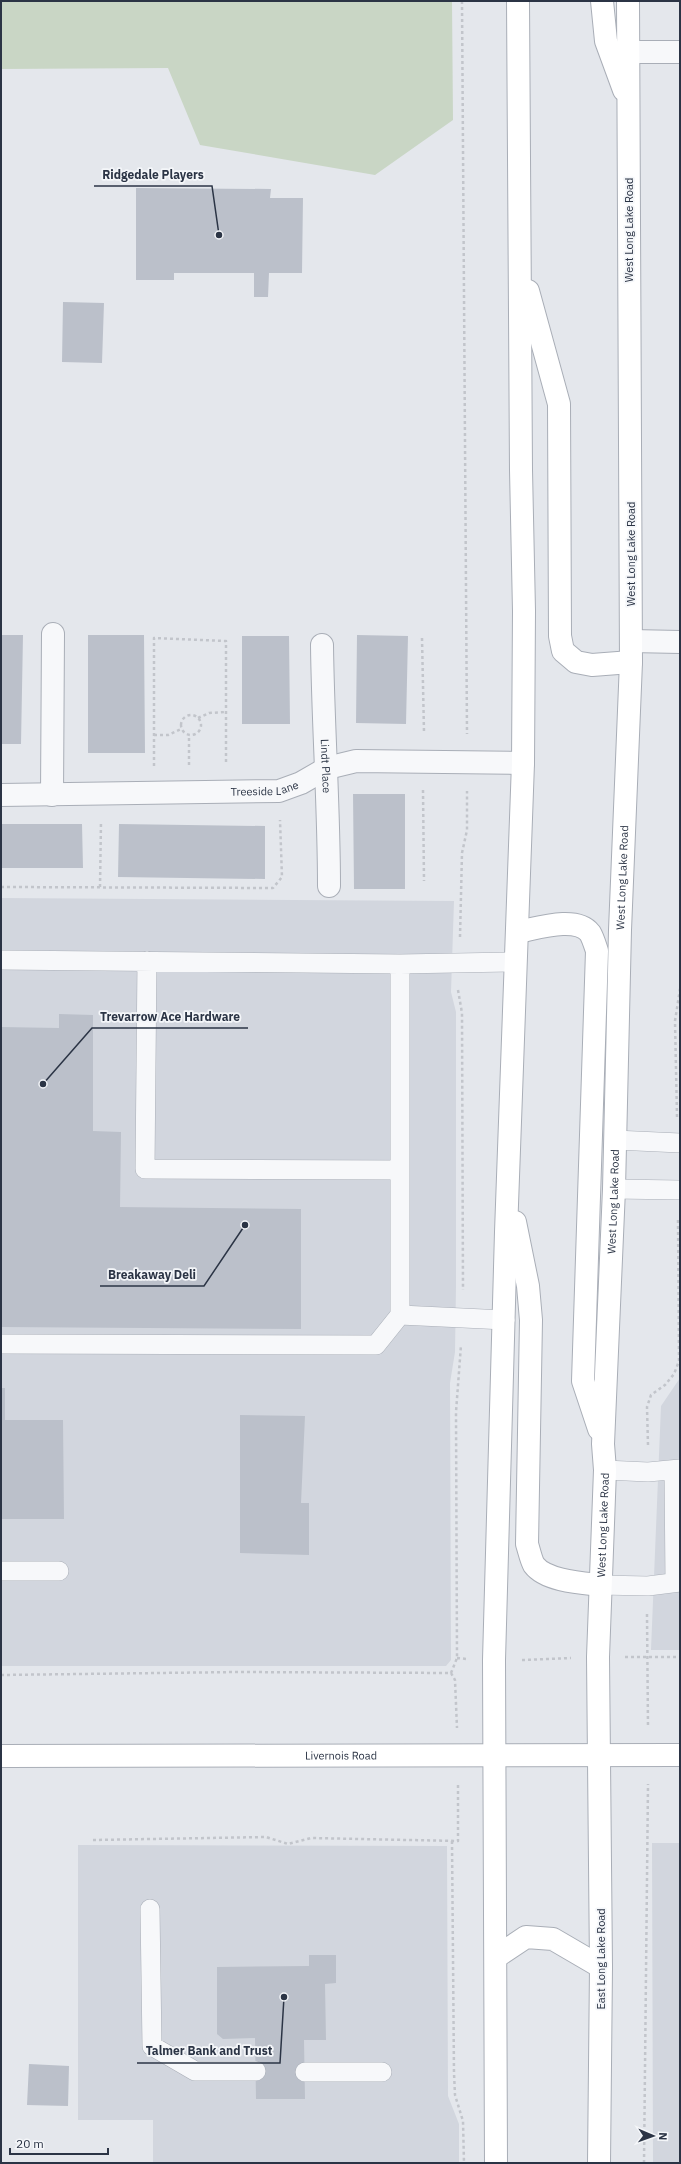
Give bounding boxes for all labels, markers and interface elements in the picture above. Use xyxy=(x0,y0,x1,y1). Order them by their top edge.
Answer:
callout: Ridgedale Players xyxy=(94,162,212,186)
text: Ridgedale Players xyxy=(102,167,204,182)
street label: West Long Lake Road xyxy=(622,178,636,282)
street label: West Long Lake Road xyxy=(624,502,638,606)
street label: Lindt Place xyxy=(318,738,334,793)
street label: Treeside Lane xyxy=(231,777,300,799)
street label: West Long Lake Road xyxy=(613,825,631,930)
callout: Trevarrow Ace Hardware xyxy=(92,1004,248,1028)
text: Trevarrow Ace Hardware xyxy=(100,1009,240,1024)
street label: West Long Lake Road xyxy=(604,1149,622,1254)
callout: Breakaway Deli xyxy=(100,1262,204,1286)
text: Breakaway Deli xyxy=(108,1267,196,1282)
street label: West Long Lake Road xyxy=(594,1473,612,1578)
street label: Livernois Road xyxy=(305,1748,377,1763)
street label: East Long Lake Road xyxy=(594,1908,608,2010)
callout: Talmer Bank and Trust xyxy=(137,2039,280,2063)
text: Talmer Bank and Trust xyxy=(146,2043,273,2058)
north arrow xyxy=(633,2116,673,2156)
scale bar xyxy=(10,2130,108,2156)
text: N xyxy=(656,2132,670,2141)
text: 20 m xyxy=(16,2136,44,2151)

